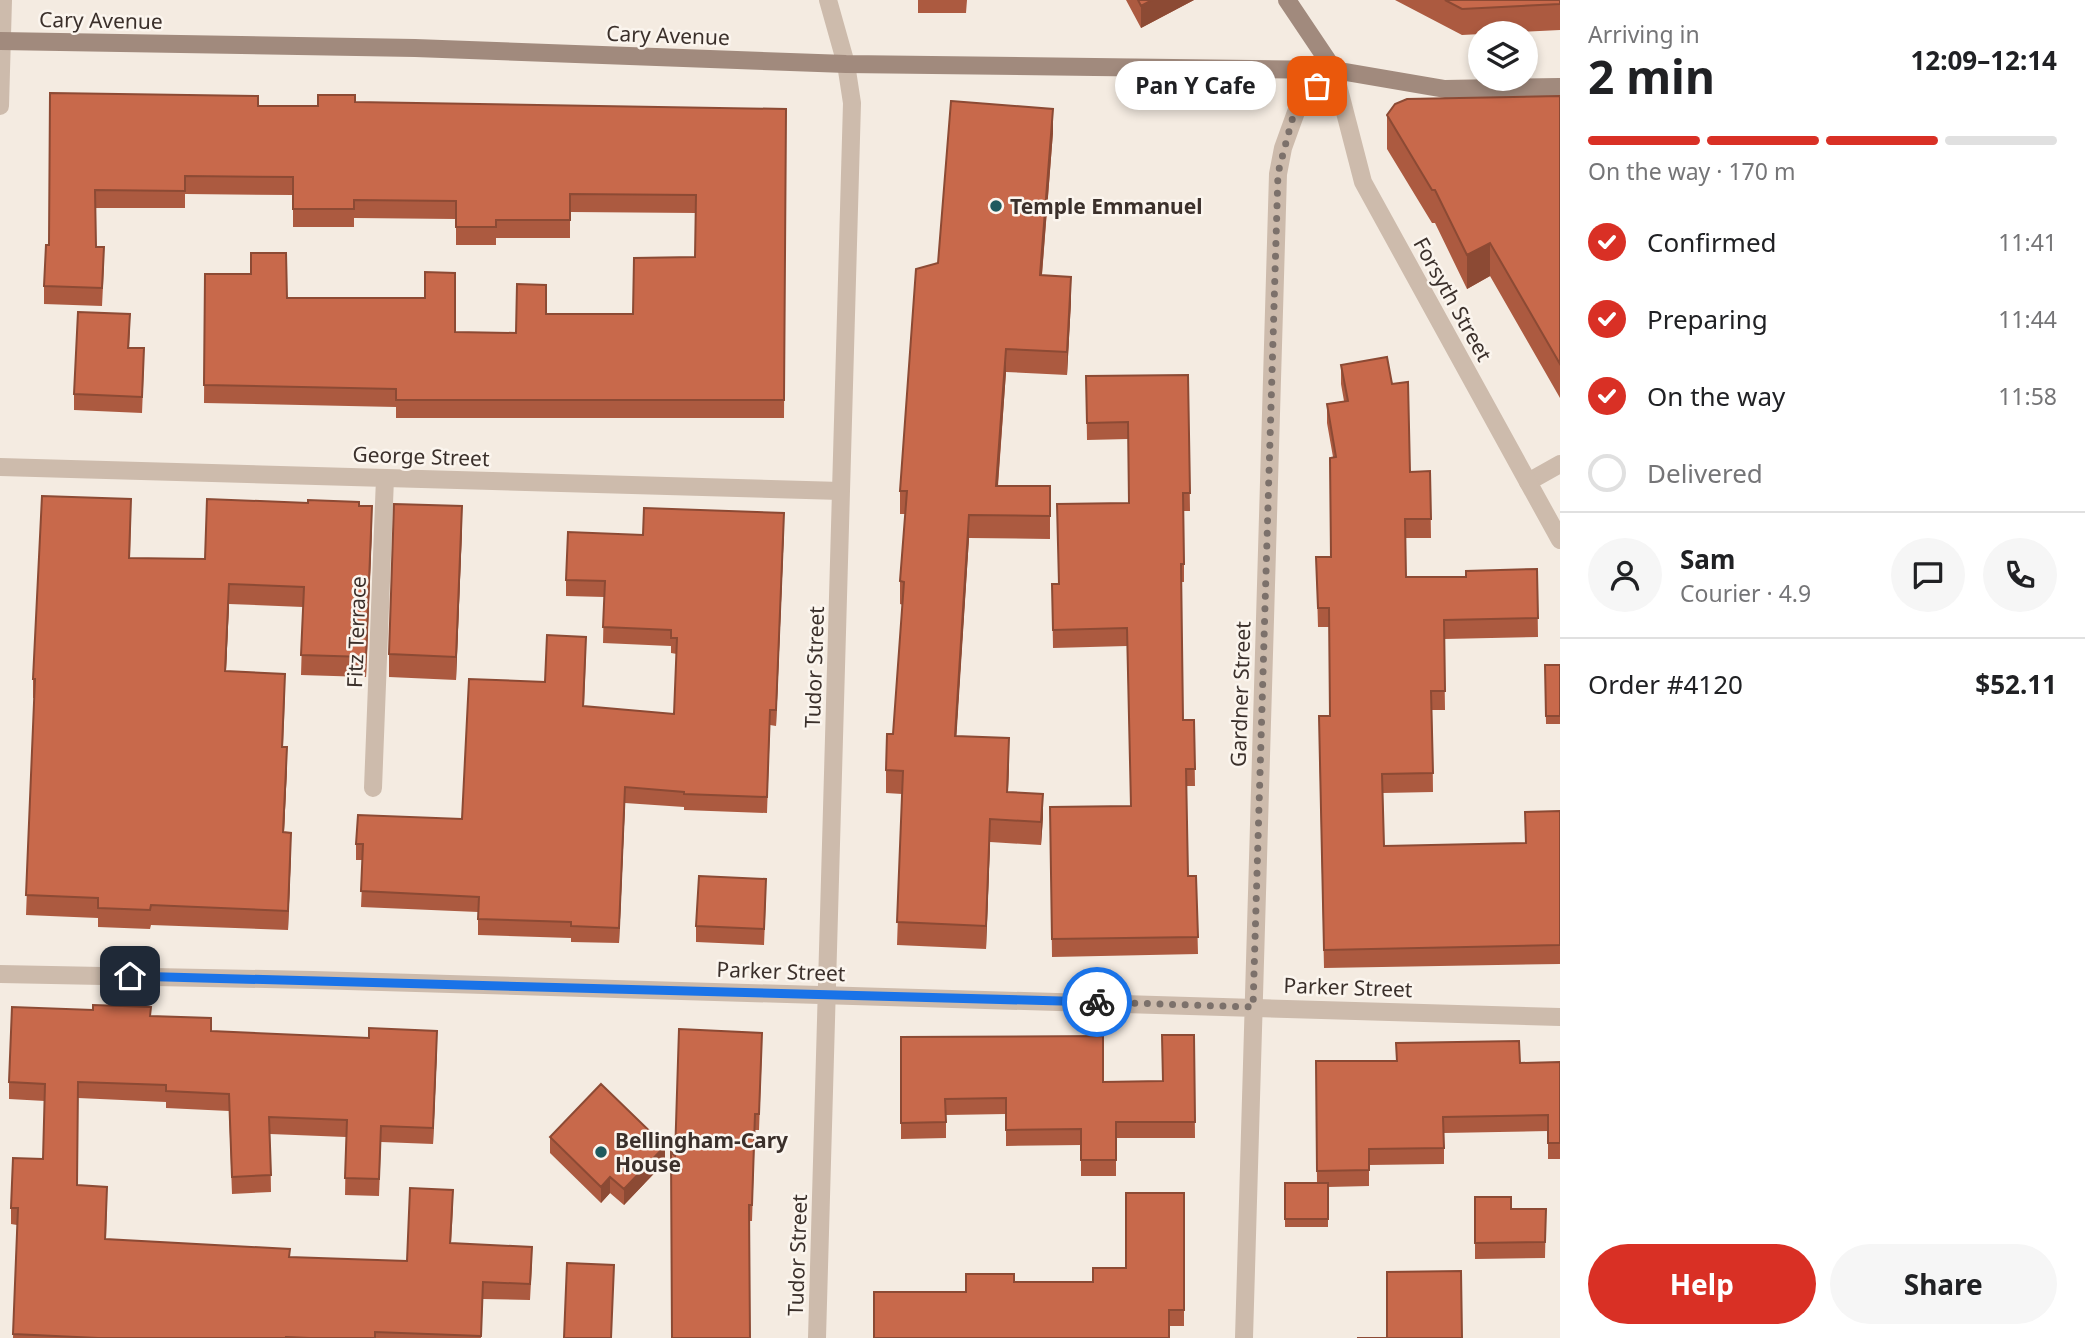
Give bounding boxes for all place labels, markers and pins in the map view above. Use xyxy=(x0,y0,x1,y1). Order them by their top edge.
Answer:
pin xyxy=(1287,56,1347,116)
callout: Pan Y Cafe xyxy=(1114,62,1275,110)
place label: Temple Emmanuel xyxy=(1010,192,1203,220)
marker: Temple Emmanuel xyxy=(988,198,1004,214)
pin xyxy=(100,946,160,1006)
place label: Bellingham-Cary House xyxy=(615,1126,788,1178)
marker: Bellingham-Cary House xyxy=(593,1144,609,1160)

